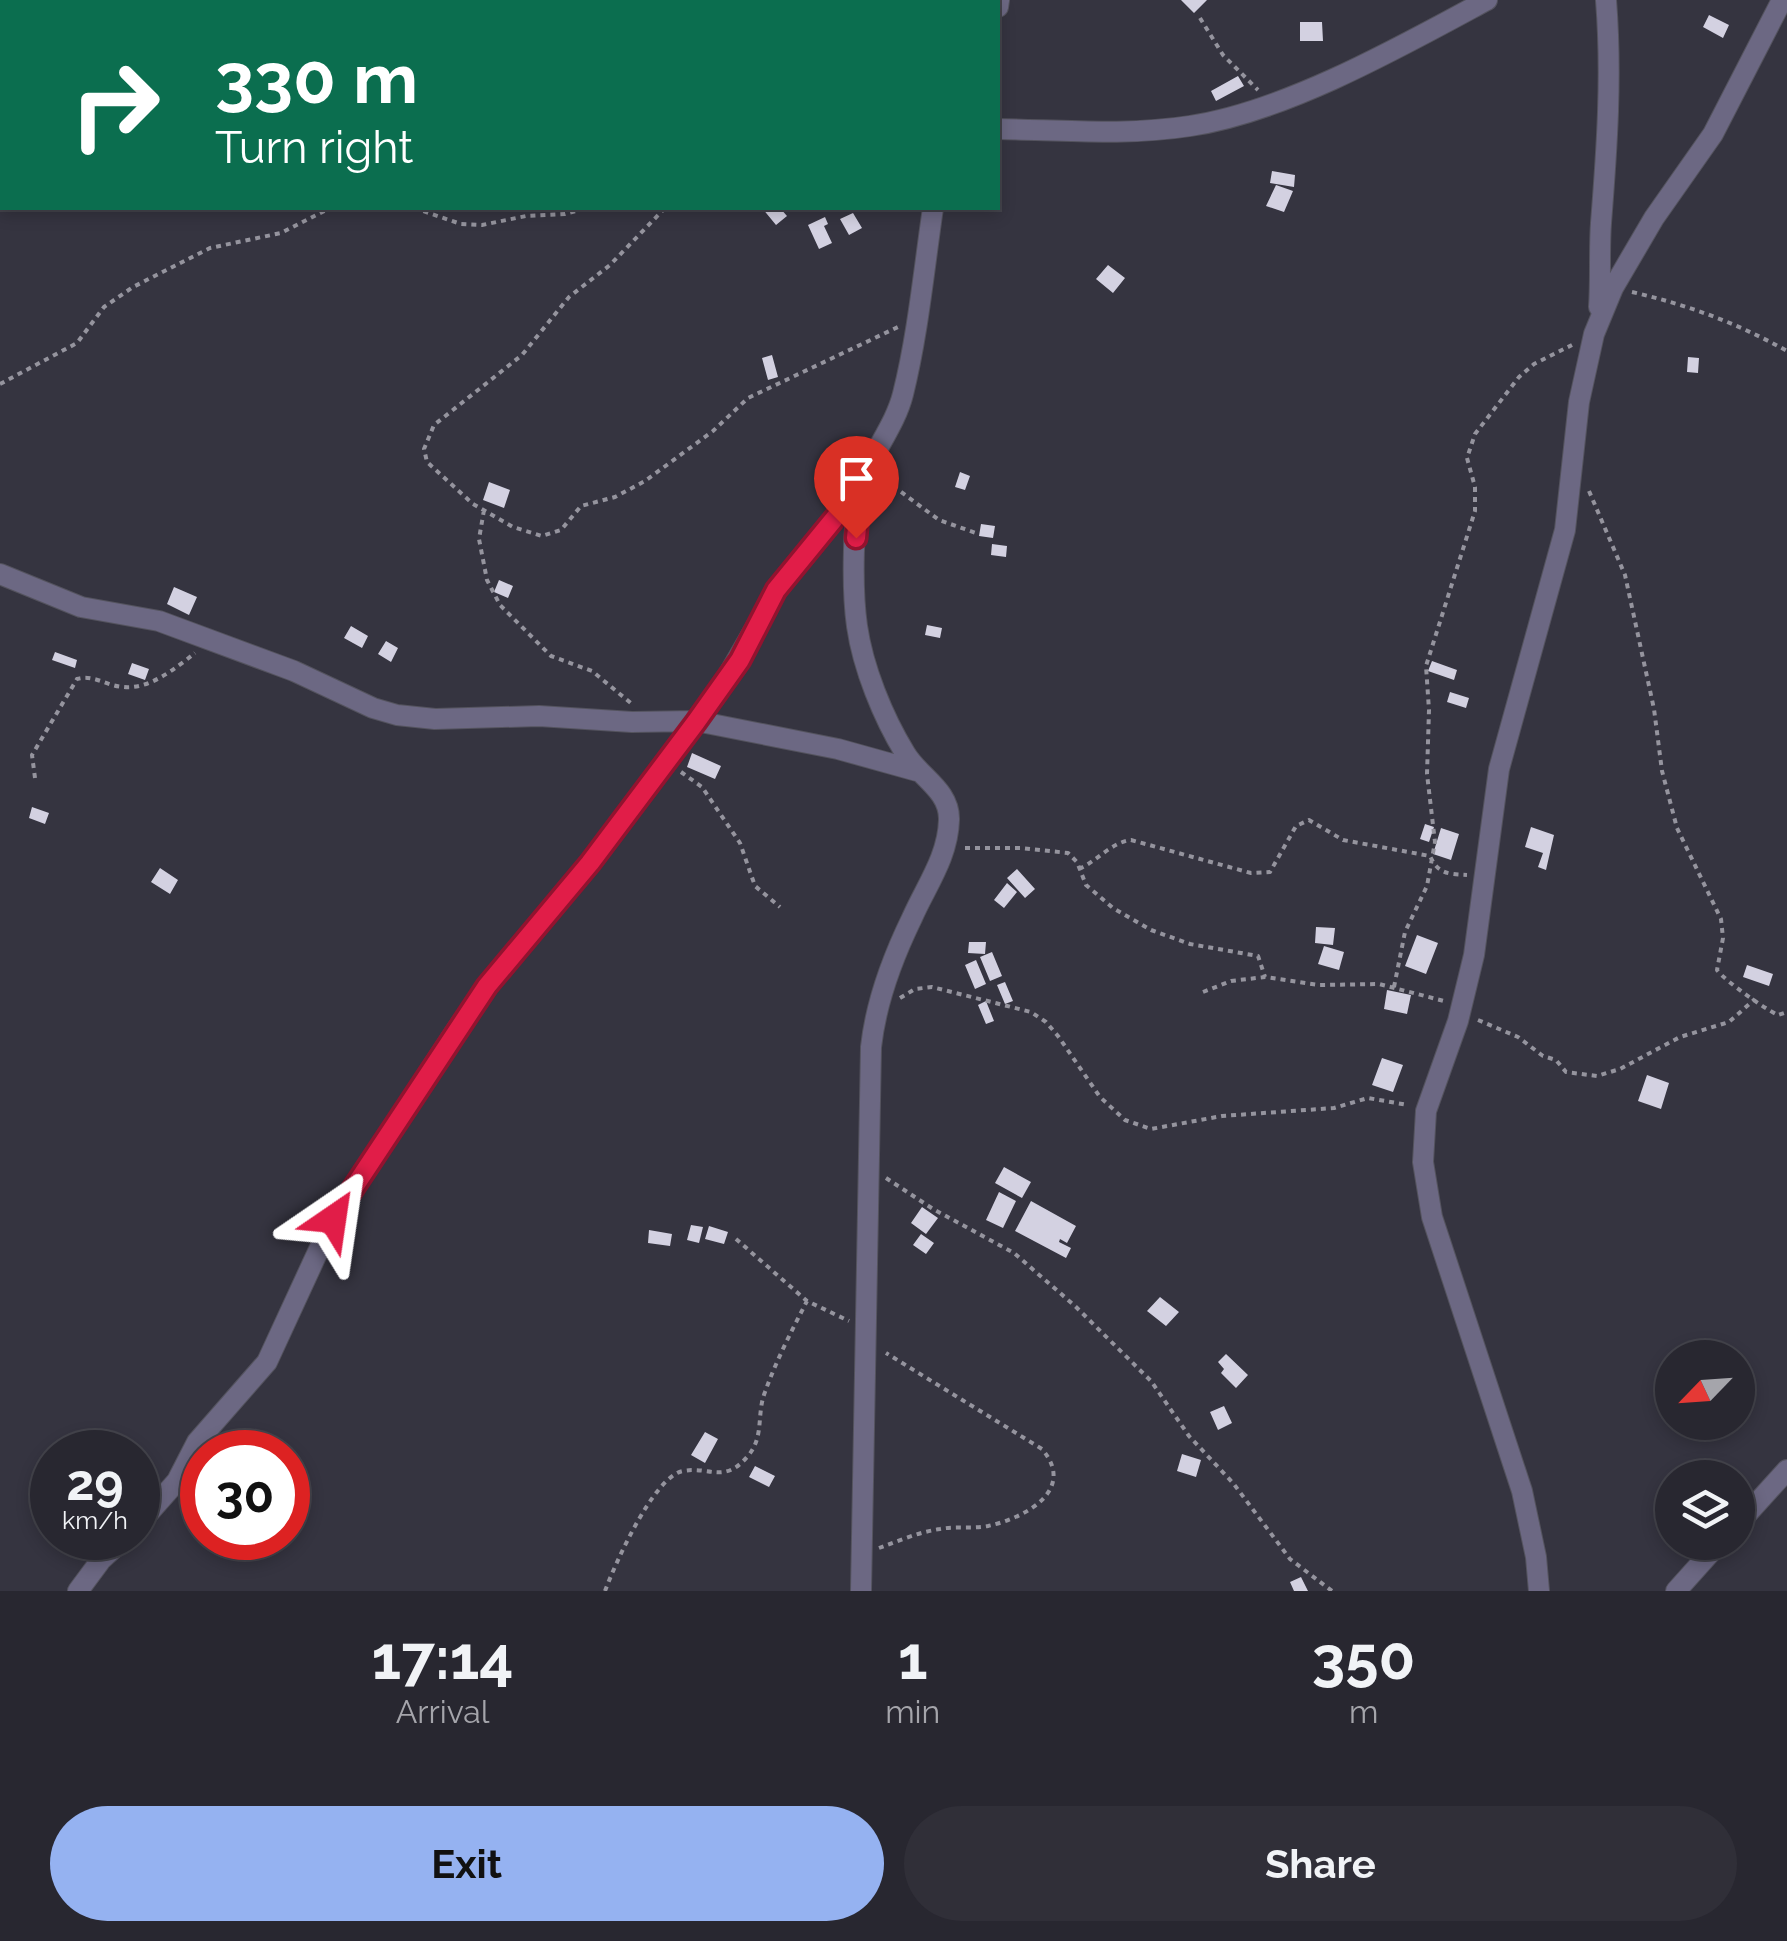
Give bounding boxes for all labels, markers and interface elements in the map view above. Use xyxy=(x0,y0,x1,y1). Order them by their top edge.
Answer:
text: 330 m xyxy=(215,37,418,119)
icon: right xyxy=(50,40,180,170)
text: Turn right xyxy=(215,121,413,174)
pin xyxy=(814,436,899,539)
icon: arrive xyxy=(829,451,884,506)
position arrow xyxy=(281,1167,385,1271)
north arrow xyxy=(1655,1340,1755,1440)
map controls xyxy=(1655,1340,1755,1560)
speed limit sign: 30 xyxy=(180,1430,310,1560)
text: 29 xyxy=(66,1453,124,1512)
button: layers xyxy=(1655,1460,1755,1560)
text: km/h xyxy=(62,1505,128,1535)
text: 17:14 xyxy=(372,1623,514,1693)
text: 1 xyxy=(898,1623,928,1693)
text: 350 xyxy=(1312,1623,1415,1693)
text: Arrival xyxy=(396,1693,490,1730)
text: min xyxy=(885,1693,940,1730)
text: m xyxy=(1349,1693,1378,1730)
button: Exit xyxy=(50,1806,884,1921)
button: Share xyxy=(904,1806,1737,1921)

